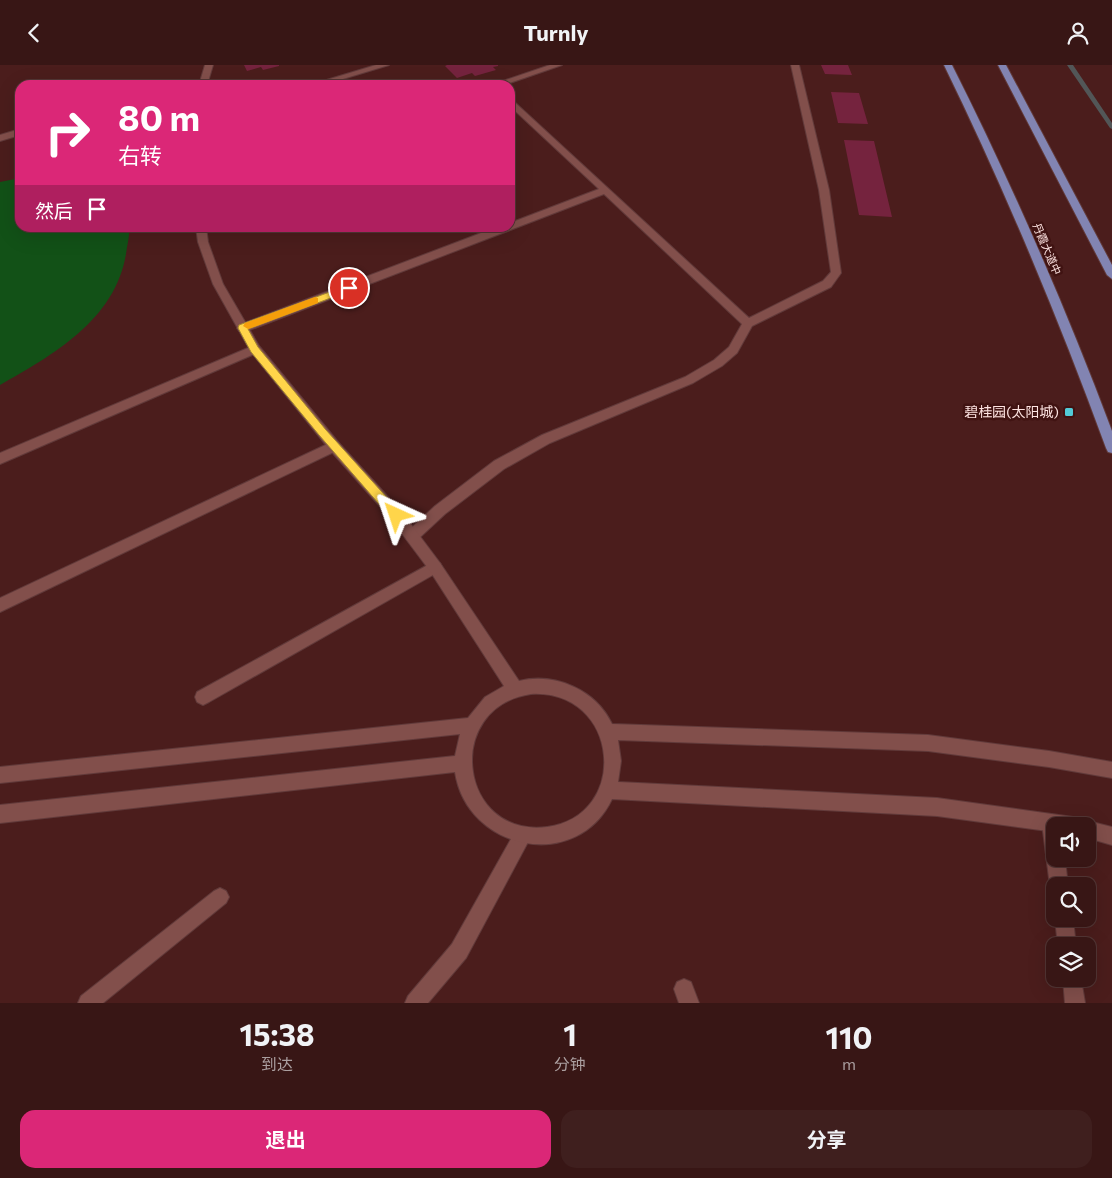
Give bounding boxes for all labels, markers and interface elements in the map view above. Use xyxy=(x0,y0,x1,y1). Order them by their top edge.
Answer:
icon: back xyxy=(20,19,48,47)
text: Turnly xyxy=(523,19,589,46)
icon: person xyxy=(1064,19,1092,47)
text: 80 m xyxy=(118,95,200,138)
icon: right xyxy=(35,100,100,165)
text: 右转 xyxy=(118,142,162,169)
icon: arrive xyxy=(83,195,111,223)
text: 然后 xyxy=(35,199,73,222)
street label: 丹霞大道中 xyxy=(1031,221,1064,277)
pin xyxy=(328,267,370,309)
icon: arrive xyxy=(335,274,363,302)
place label: 碧桂园(太阳城) xyxy=(964,403,1059,420)
marker: 碧桂园(太阳城) xyxy=(1063,406,1075,418)
position arrow xyxy=(369,488,421,540)
map controls xyxy=(1046,817,1096,987)
button: sound xyxy=(1046,817,1096,867)
button: search xyxy=(1046,877,1096,927)
button: layers xyxy=(1046,937,1096,987)
text: 15:38 xyxy=(239,1015,314,1052)
text: 1 xyxy=(563,1015,577,1052)
text: 110 xyxy=(825,1018,873,1055)
text: 到达 xyxy=(261,1054,293,1073)
text: 分钟 xyxy=(554,1054,586,1073)
text: m xyxy=(842,1054,856,1073)
button: 退出 xyxy=(20,1110,551,1168)
button: 分享 xyxy=(561,1110,1092,1168)

